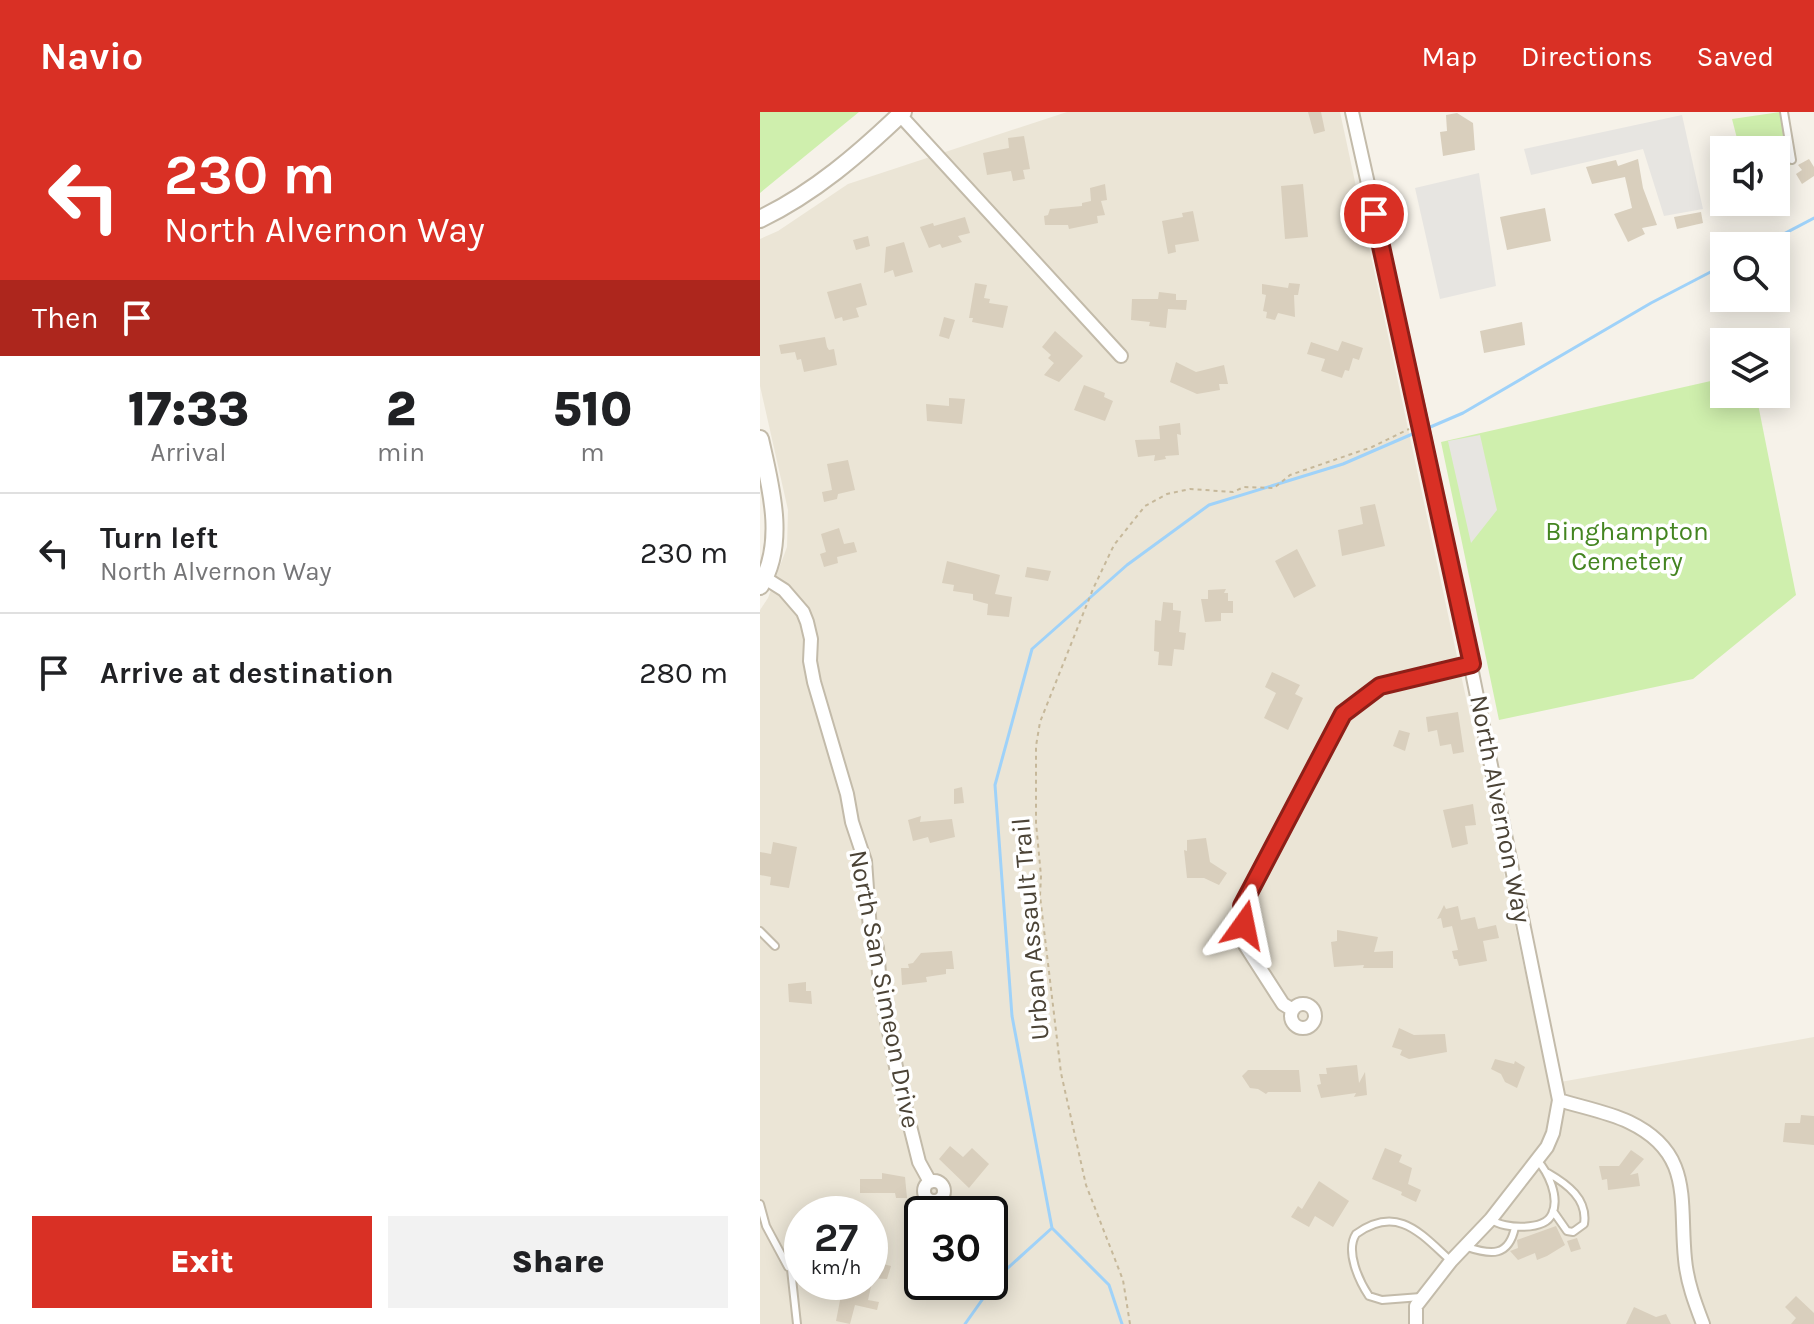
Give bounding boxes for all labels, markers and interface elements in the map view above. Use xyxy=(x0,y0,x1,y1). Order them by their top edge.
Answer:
text: Navio xyxy=(40,34,143,79)
text: Map xyxy=(1422,40,1477,73)
text: Directions xyxy=(1521,40,1653,73)
text: Saved xyxy=(1697,40,1774,73)
map controls xyxy=(1710,136,1790,408)
button: sound xyxy=(1710,136,1790,216)
text: 230 m xyxy=(164,142,335,207)
icon: left xyxy=(32,144,136,248)
pin xyxy=(1340,180,1408,248)
icon: arrive xyxy=(1352,192,1396,236)
text: North Alvernon Way xyxy=(164,209,485,251)
button: search xyxy=(1710,232,1790,312)
icon: arrive xyxy=(115,296,159,340)
text: Then xyxy=(32,300,99,336)
button: layers xyxy=(1710,328,1790,408)
text: 17:33 xyxy=(128,381,249,437)
text: 2 xyxy=(386,381,416,437)
text: 510 xyxy=(553,381,632,437)
text: Arrival xyxy=(150,437,227,468)
text: min xyxy=(377,437,425,468)
text: m xyxy=(580,437,605,468)
park label: Binghampton Cemetery xyxy=(1545,516,1709,577)
text: Turn left xyxy=(100,520,218,556)
icon: left xyxy=(32,531,76,575)
text: 230 m xyxy=(640,535,728,571)
text: North Alvernon Way xyxy=(100,556,332,587)
icon: arrive xyxy=(32,651,76,695)
text: Arrive at destination xyxy=(100,655,394,691)
text: 280 m xyxy=(639,655,728,691)
street label: North Alvernon Way xyxy=(1463,692,1538,926)
street label: Urban Assault Trail xyxy=(1005,816,1056,1042)
street label: North San Simeon Drive xyxy=(842,847,927,1131)
position arrow xyxy=(1202,883,1286,967)
speed limit sign: 30 xyxy=(904,1196,1008,1300)
text: 27 xyxy=(814,1214,858,1261)
button: Exit xyxy=(32,1216,372,1308)
button: Share xyxy=(388,1216,728,1308)
text: km/h xyxy=(811,1256,861,1279)

